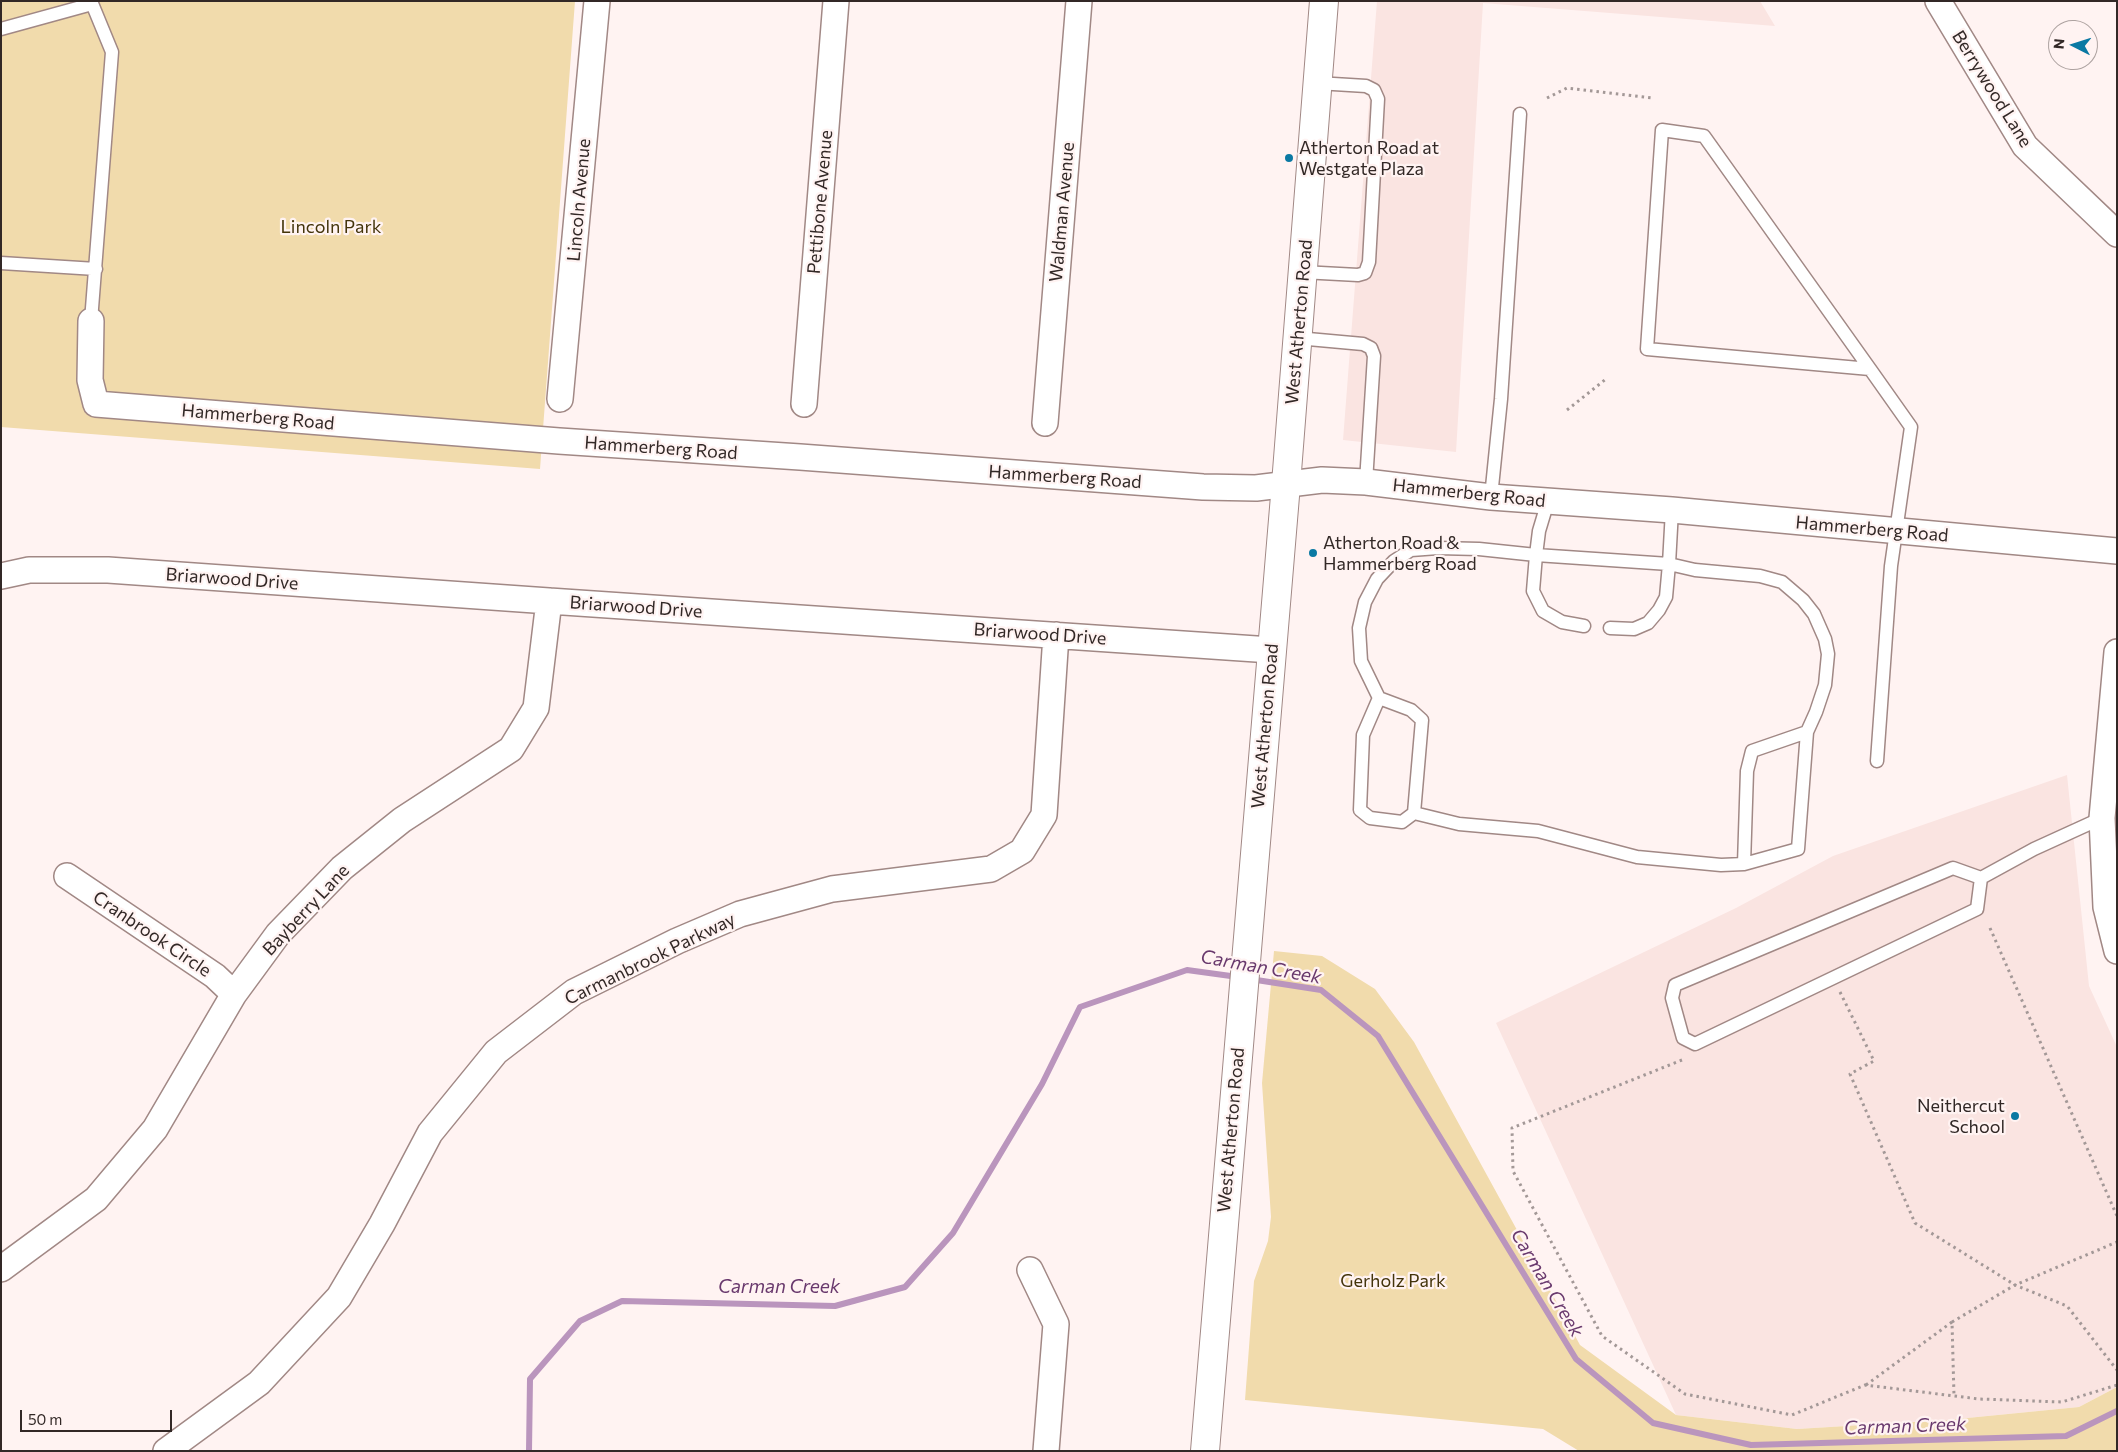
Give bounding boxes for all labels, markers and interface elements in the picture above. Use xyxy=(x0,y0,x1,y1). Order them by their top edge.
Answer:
north arrow xyxy=(2048,20,2098,70)
street label: Berrywood Lane xyxy=(1947,27,2037,151)
text: N xyxy=(2050,38,2067,50)
street label: Pettibone Avenue xyxy=(803,129,837,275)
place label: Atherton Road at Westgate Plaza xyxy=(1299,137,1439,180)
street label: Lincoln Avenue xyxy=(563,138,595,262)
street label: Waldman Avenue xyxy=(1045,141,1079,283)
marker: Atherton Road at Westgate Plaza xyxy=(1283,152,1295,164)
park label: Lincoln Park xyxy=(281,216,381,238)
street label: West Atherton Road xyxy=(1281,239,1317,405)
street label: Hammerberg Road xyxy=(181,400,335,434)
street label: Hammerberg Road xyxy=(584,432,738,464)
street label: Hammerberg Road xyxy=(988,461,1142,493)
street label: Hammerberg Road xyxy=(1392,474,1546,512)
street label: Hammerberg Road xyxy=(1795,512,1949,546)
place label: Atherton Road & Hammerberg Road xyxy=(1323,532,1477,574)
marker: Atherton Road & Hammerberg Road xyxy=(1307,547,1319,559)
street label: Briarwood Drive xyxy=(165,564,299,594)
street label: Briarwood Drive xyxy=(569,592,703,622)
street label: Briarwood Drive xyxy=(973,619,1107,649)
street label: West Atherton Road xyxy=(1247,643,1283,809)
street label: Bayberry Lane xyxy=(258,860,354,960)
street label: Cranbrook Circle xyxy=(89,886,215,982)
street label: Carmanbrook Parkway xyxy=(561,908,739,1010)
water label: Carman Creek xyxy=(1199,945,1323,989)
street label: West Atherton Road xyxy=(1213,1047,1249,1213)
place label: Neithercut School xyxy=(1917,1095,2005,1138)
marker: Neithercut School xyxy=(2009,1110,2021,1122)
water label: Carman Creek xyxy=(1506,1225,1588,1341)
park label: Gerholz Park xyxy=(1340,1270,1446,1292)
water label: Carman Creek xyxy=(718,1276,840,1298)
scale bar xyxy=(22,1400,175,1432)
text: 50 m xyxy=(28,1410,62,1428)
water label: Carman Creek xyxy=(1844,1412,1966,1440)

